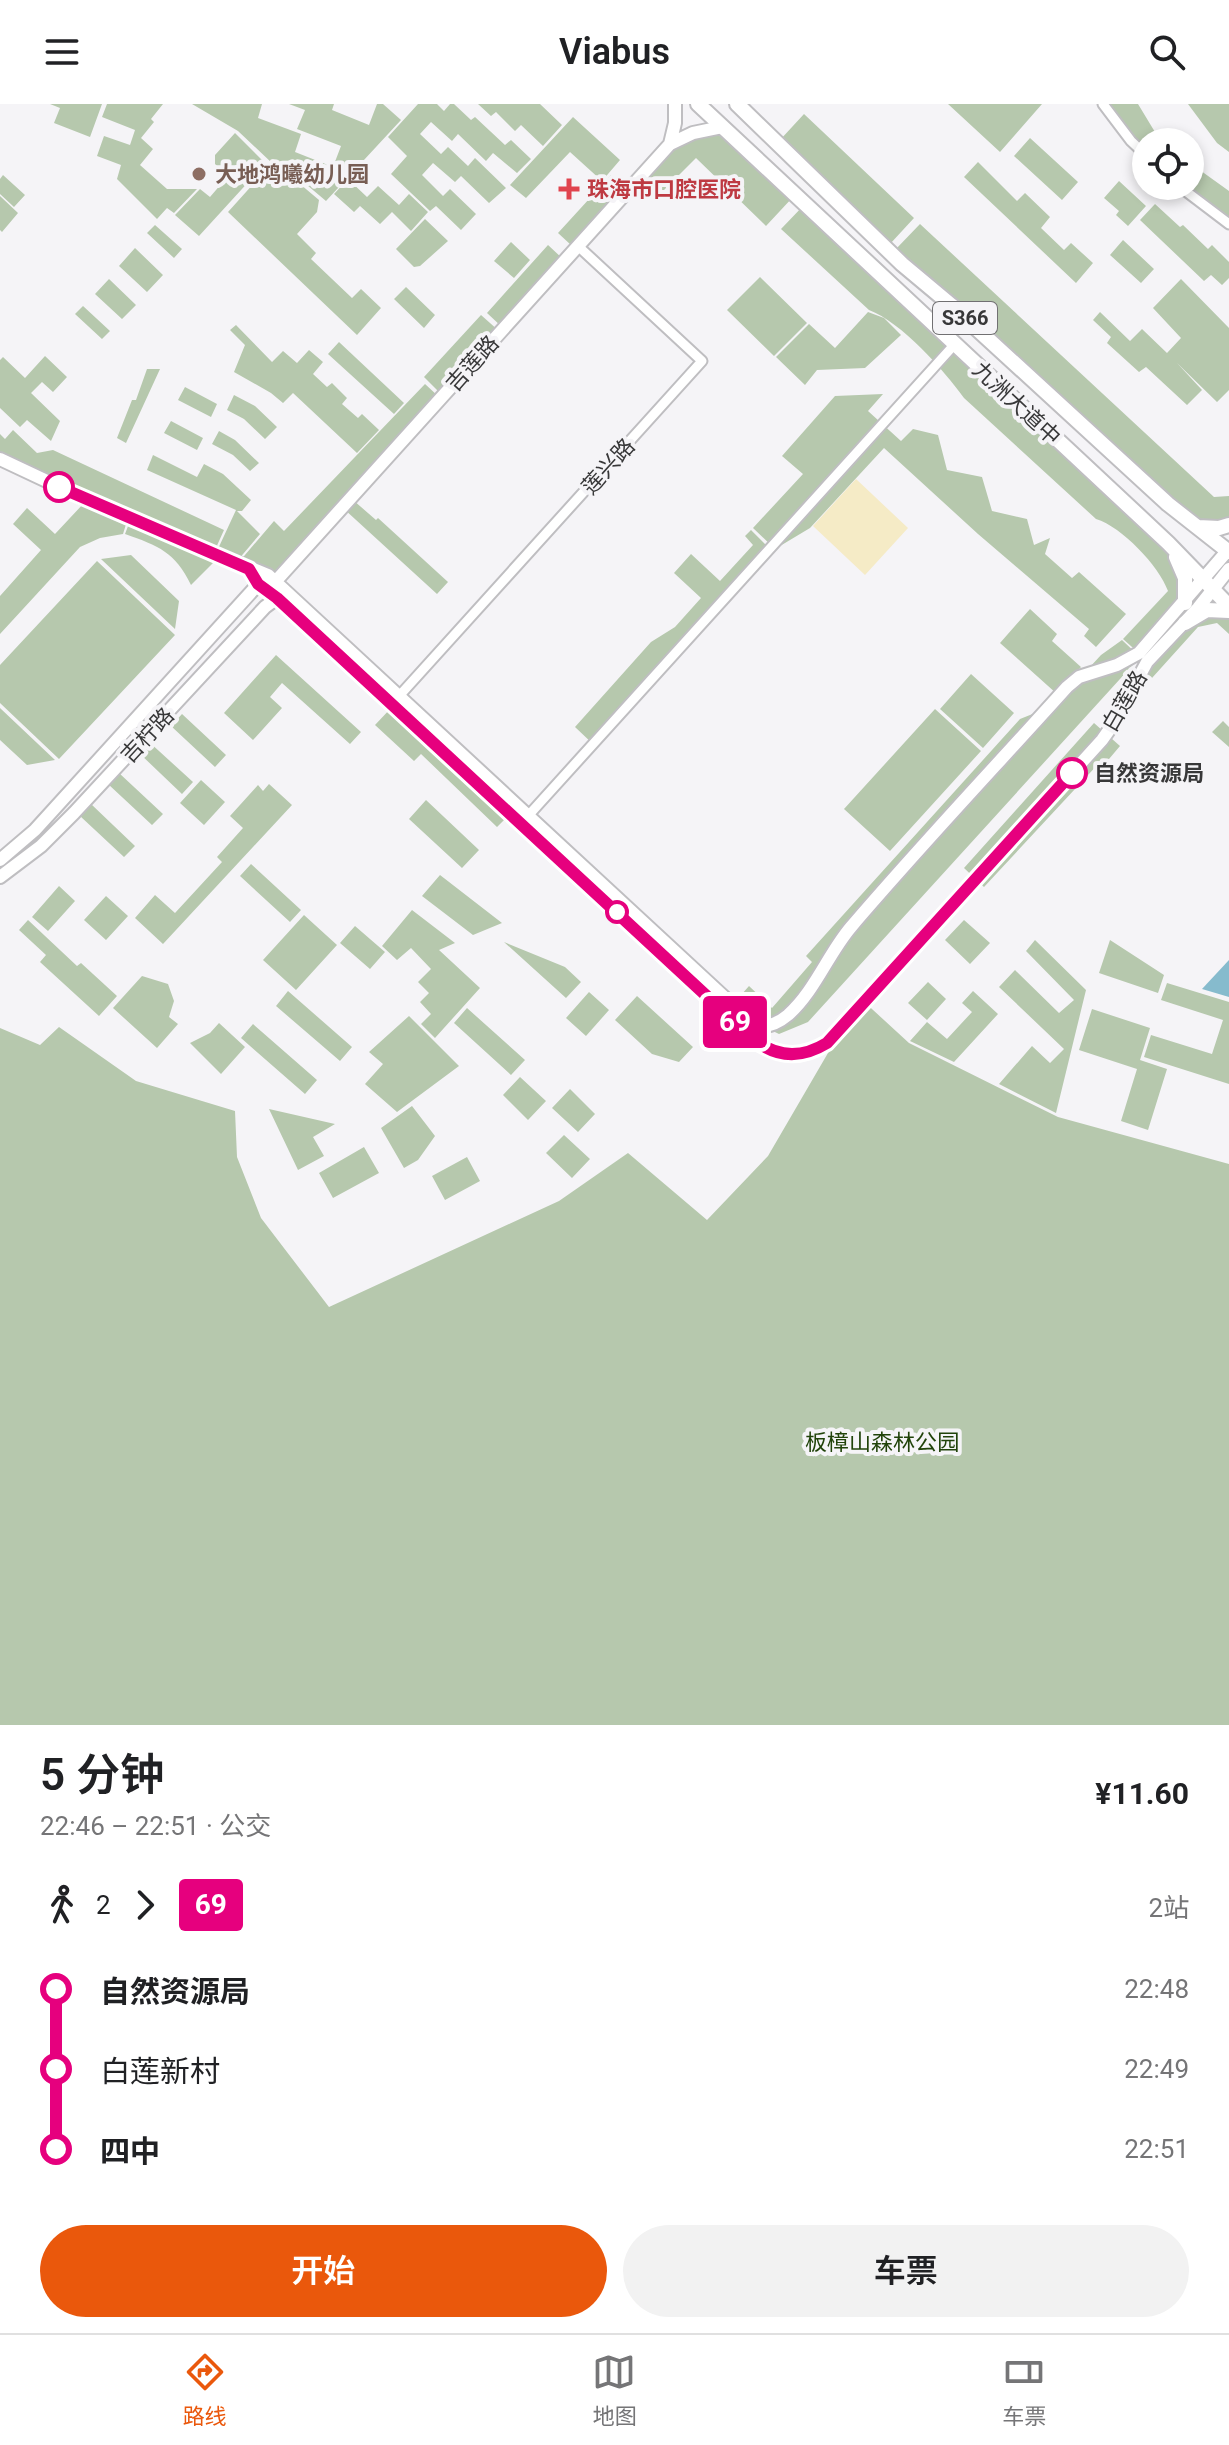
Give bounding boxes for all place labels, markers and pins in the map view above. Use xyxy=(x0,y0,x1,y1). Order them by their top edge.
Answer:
place label: 大地鸿曦幼儿园 xyxy=(215,162,369,187)
marker: 大地鸿曦幼儿园 xyxy=(190,165,208,183)
place label: 珠海市口腔医院 xyxy=(587,177,741,202)
marker: 珠海市口腔医院 xyxy=(558,178,580,200)
unlabelled marker xyxy=(44,472,74,502)
marker: 自然资源局 xyxy=(1057,758,1087,788)
place label: 自然资源局 xyxy=(1094,761,1204,786)
unlabelled marker xyxy=(606,901,628,923)

